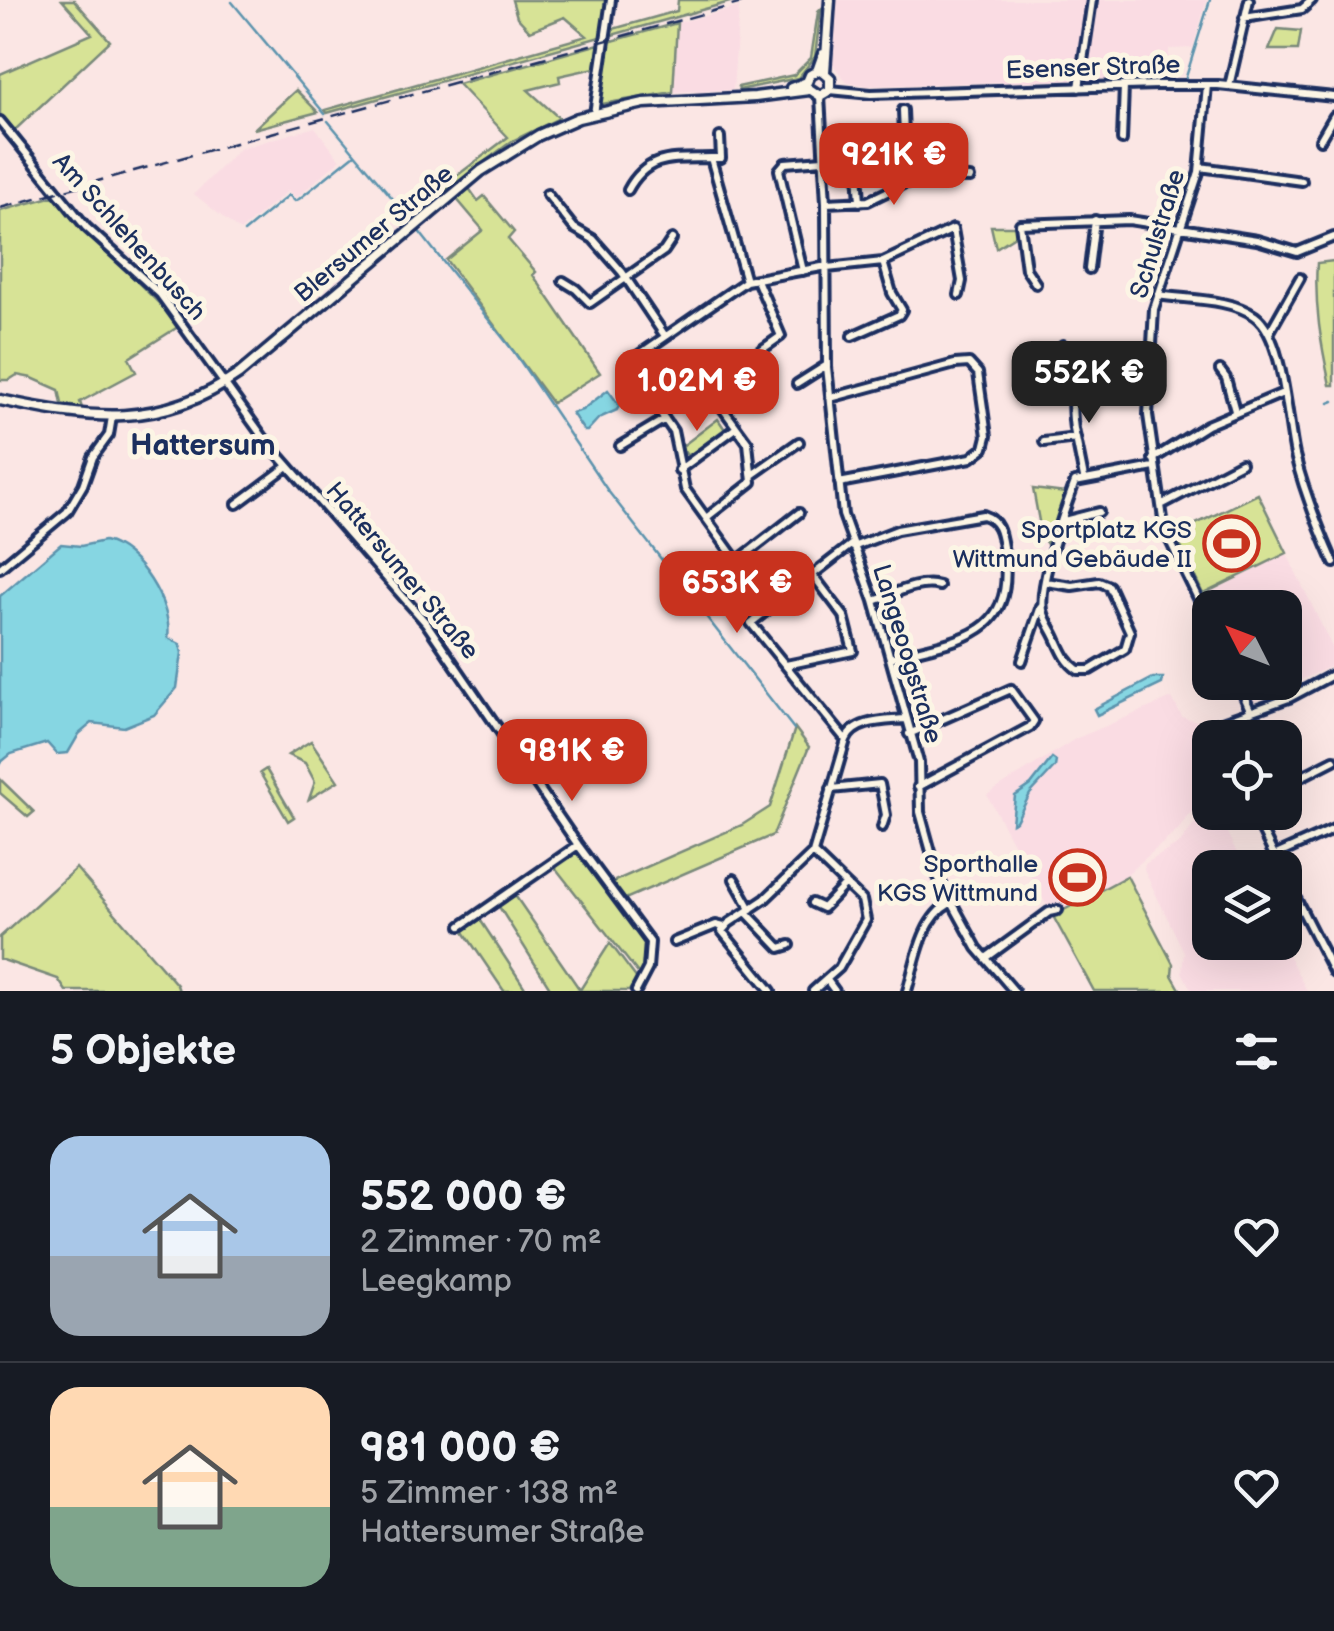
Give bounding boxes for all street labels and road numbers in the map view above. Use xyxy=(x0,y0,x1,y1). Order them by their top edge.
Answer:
street label: Esenser Straße xyxy=(1005,49,1181,87)
street label: Am Schlehenbusch xyxy=(46,147,212,327)
street label: Blersumer Straße xyxy=(288,158,460,309)
street label: Schulstraße xyxy=(1124,166,1192,302)
street label: Hattersumer Straße xyxy=(319,476,485,666)
street label: Langeoogstraße xyxy=(865,561,949,747)

